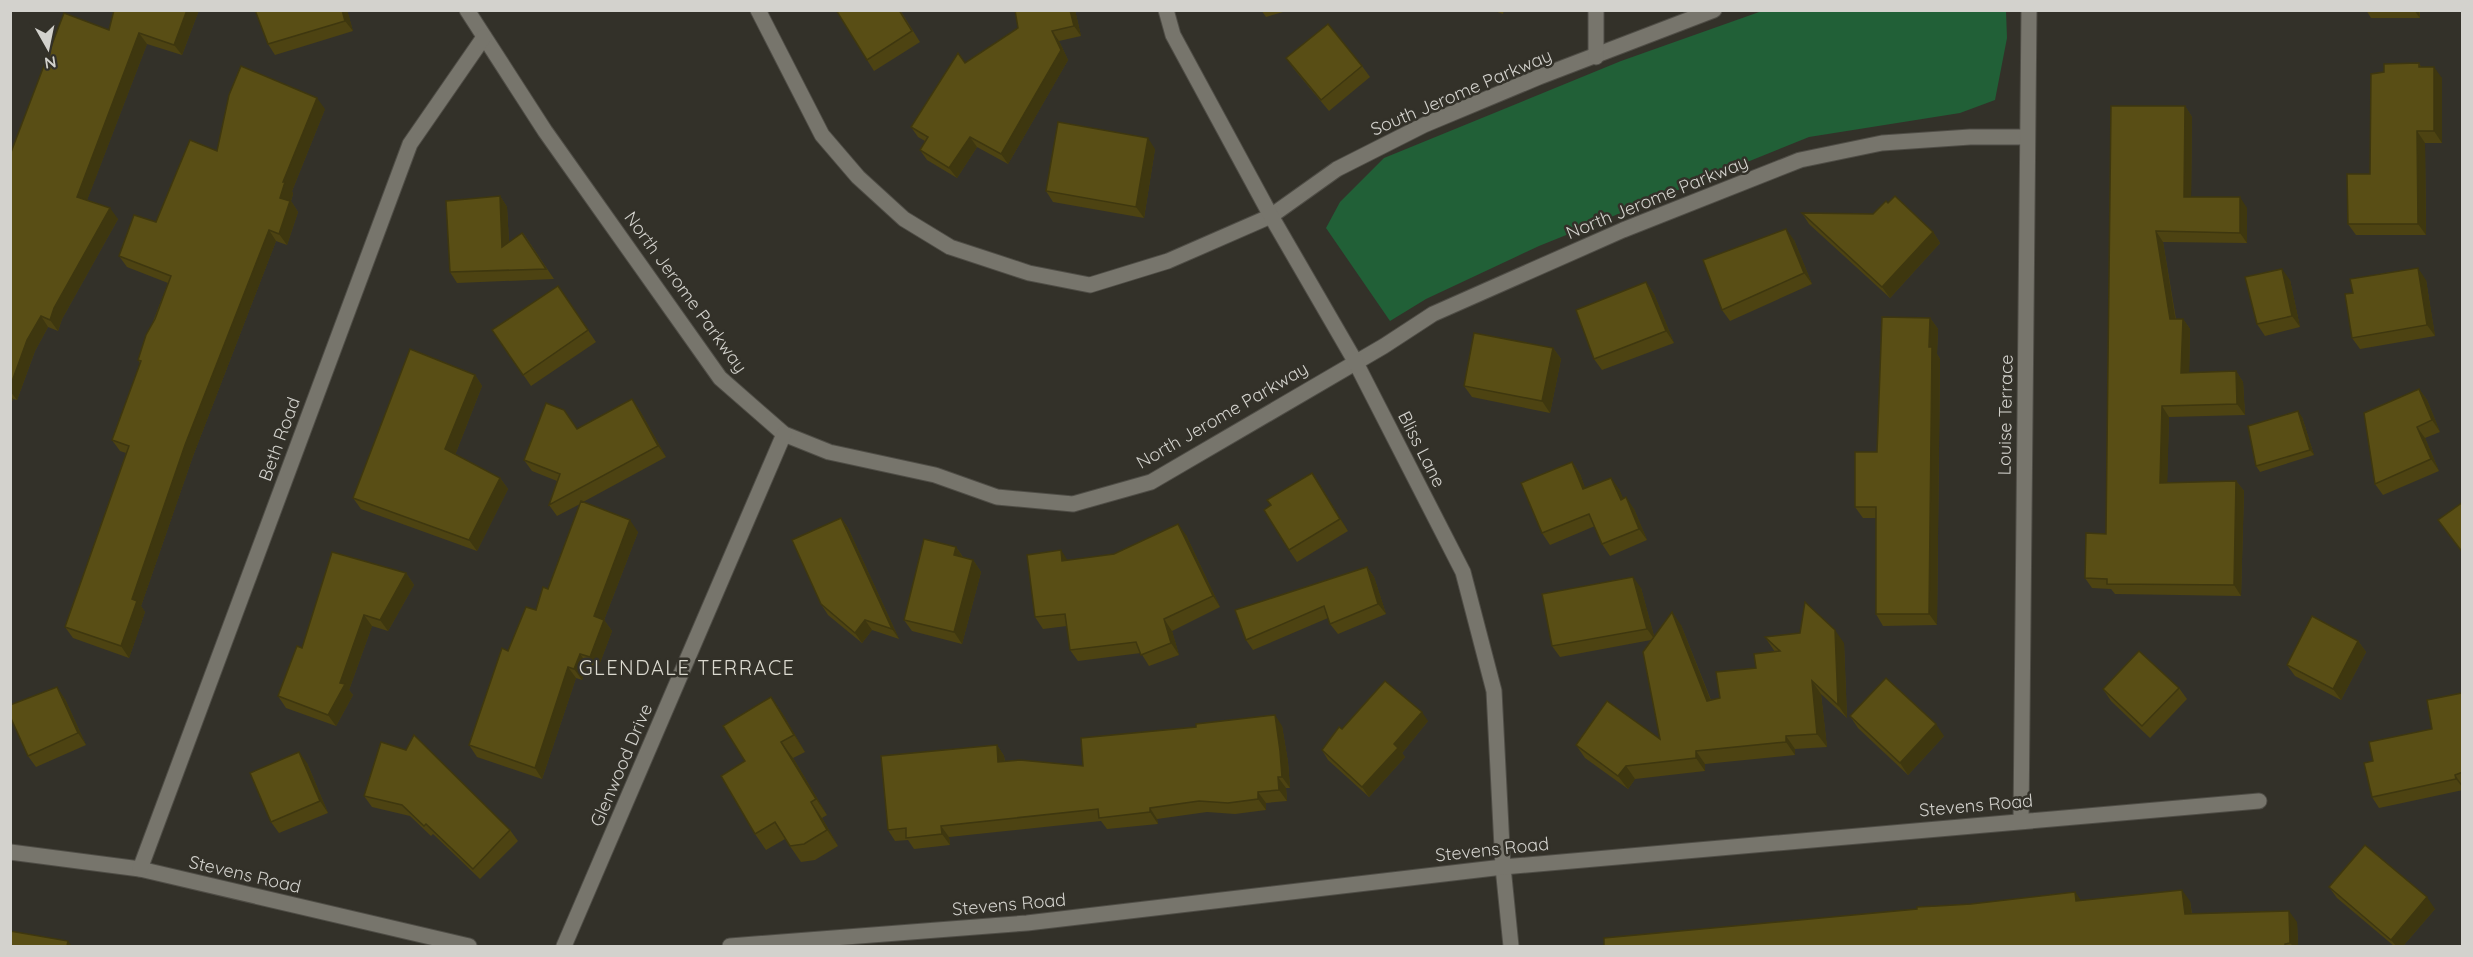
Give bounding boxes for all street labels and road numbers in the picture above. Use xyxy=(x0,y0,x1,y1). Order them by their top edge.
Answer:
street label: South Jerome Parkway xyxy=(1367,43,1555,141)
street label: North Jerome Parkway xyxy=(1563,150,1751,244)
street label: North Jerome Parkway xyxy=(620,207,752,377)
street label: Louise Terrace xyxy=(1992,354,2018,476)
street label: North Jerome Parkway xyxy=(1132,356,1312,474)
street label: Beth Road xyxy=(253,394,305,484)
street label: Bliss Lane xyxy=(1393,407,1451,491)
street label: Glenwood Drive xyxy=(585,700,657,830)
street label: Stevens Road xyxy=(1918,789,2034,821)
street label: Stevens Road xyxy=(1434,832,1550,866)
street label: Stevens Road xyxy=(187,850,303,898)
street label: Stevens Road xyxy=(951,888,1067,920)

